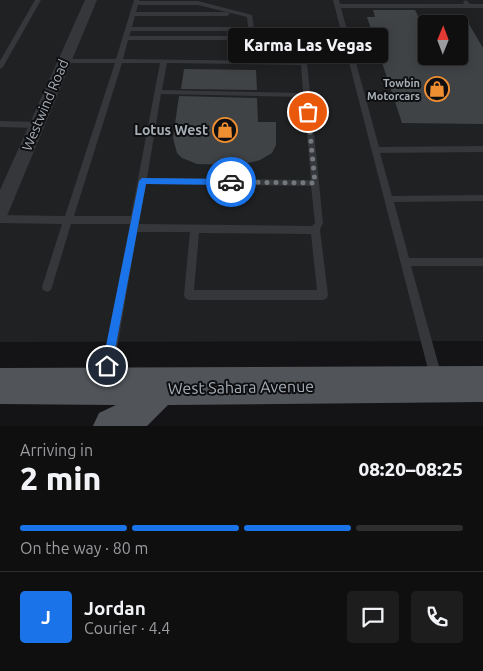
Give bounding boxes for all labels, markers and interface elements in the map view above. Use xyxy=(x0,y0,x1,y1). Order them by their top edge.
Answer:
north arrow xyxy=(418,15,468,65)
map controls xyxy=(418,15,468,65)
callout: Karma Las Vegas xyxy=(228,27,388,62)
text: Karma Las Vegas xyxy=(244,36,372,54)
street label: Westwind Road xyxy=(18,57,72,153)
shop icon: Towbin Motorcars xyxy=(424,76,450,102)
place label: Towbin Motorcars xyxy=(367,77,420,102)
pin xyxy=(287,91,329,133)
icon: bag xyxy=(294,98,322,126)
shop icon: Lotus West xyxy=(212,117,238,143)
place label: Lotus West xyxy=(134,122,208,138)
courier xyxy=(206,157,256,207)
icon: car xyxy=(217,168,245,196)
pin xyxy=(86,345,128,387)
icon: home xyxy=(93,352,121,380)
street label: West Sahara Avenue xyxy=(168,377,314,397)
text: Arriving in xyxy=(20,441,93,459)
text: 08:20–08:25 xyxy=(358,458,463,480)
text: 2 min xyxy=(20,460,101,496)
text: On the way · 80 m xyxy=(20,539,148,557)
button: chat xyxy=(347,591,399,643)
button: phone xyxy=(411,591,463,643)
text: Jordan xyxy=(84,597,146,619)
text: J xyxy=(41,606,51,628)
text: Courier · 4.4 xyxy=(84,619,170,637)

